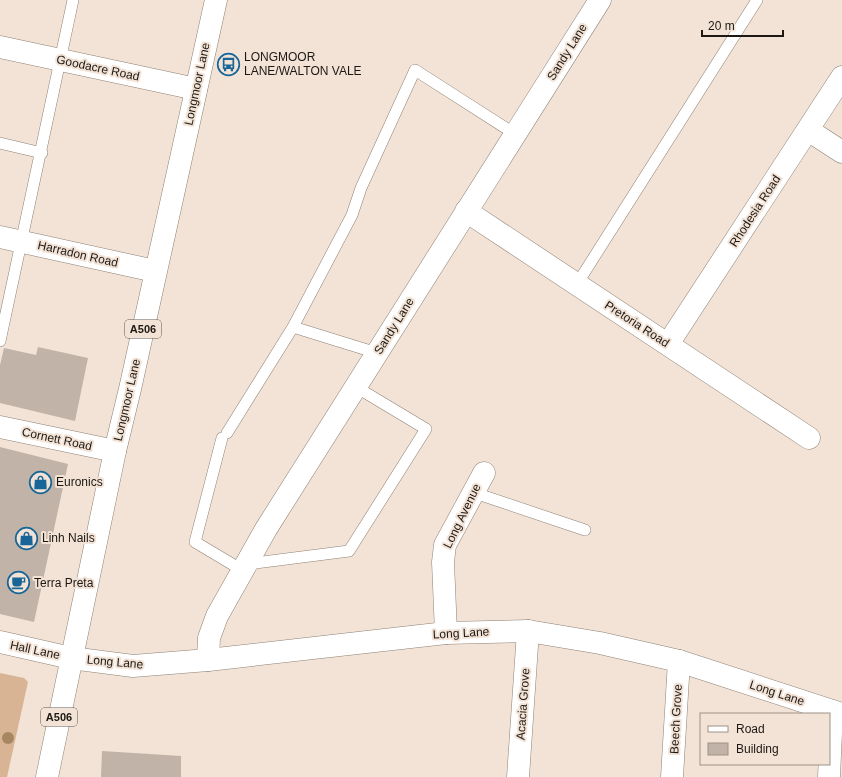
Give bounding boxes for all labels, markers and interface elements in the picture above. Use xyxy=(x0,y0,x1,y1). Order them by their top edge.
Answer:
scale bar xyxy=(702,12,783,38)
text: 20 m xyxy=(708,19,735,33)
street label: Sandy Lane xyxy=(544,21,590,83)
street label: Longmoor Lane xyxy=(181,41,213,127)
place label: LONGMOOR LANE/WALTON VALE xyxy=(244,50,362,78)
bus stop icon: LONGMOOR LANE/WALTON VALE xyxy=(215,51,241,77)
street label: Goodacre Road xyxy=(55,52,141,84)
street label: Rhodesia Road xyxy=(727,172,783,250)
street label: Harradon Road xyxy=(36,238,120,270)
street label: Sandy Lane xyxy=(371,295,417,357)
street label: Pretoria Road xyxy=(602,298,672,350)
road number: A506 xyxy=(125,320,161,338)
street label: Longmoor Lane xyxy=(111,357,143,443)
street label: Cornett Road xyxy=(21,425,93,453)
shop icon: Euronics xyxy=(27,469,53,495)
place label: Euronics xyxy=(56,475,103,489)
street label: Long Avenue xyxy=(440,481,484,550)
shop icon: Linh Nails xyxy=(14,525,40,551)
place label: Linh Nails xyxy=(42,531,95,545)
cafe icon: Terra Preta xyxy=(5,570,31,596)
place label: Terra Preta xyxy=(34,576,94,590)
street label: Long Lane xyxy=(432,625,490,641)
street label: Hall Lane xyxy=(9,638,62,662)
street label: Long Lane xyxy=(86,653,144,671)
street label: Acacia Grove xyxy=(514,667,533,740)
street label: Long Lane xyxy=(748,678,806,709)
street label: Beech Grove xyxy=(667,683,685,754)
road number: A506 xyxy=(41,708,77,726)
legend xyxy=(700,713,830,765)
text: Road xyxy=(736,722,765,736)
text: Building xyxy=(736,742,779,756)

